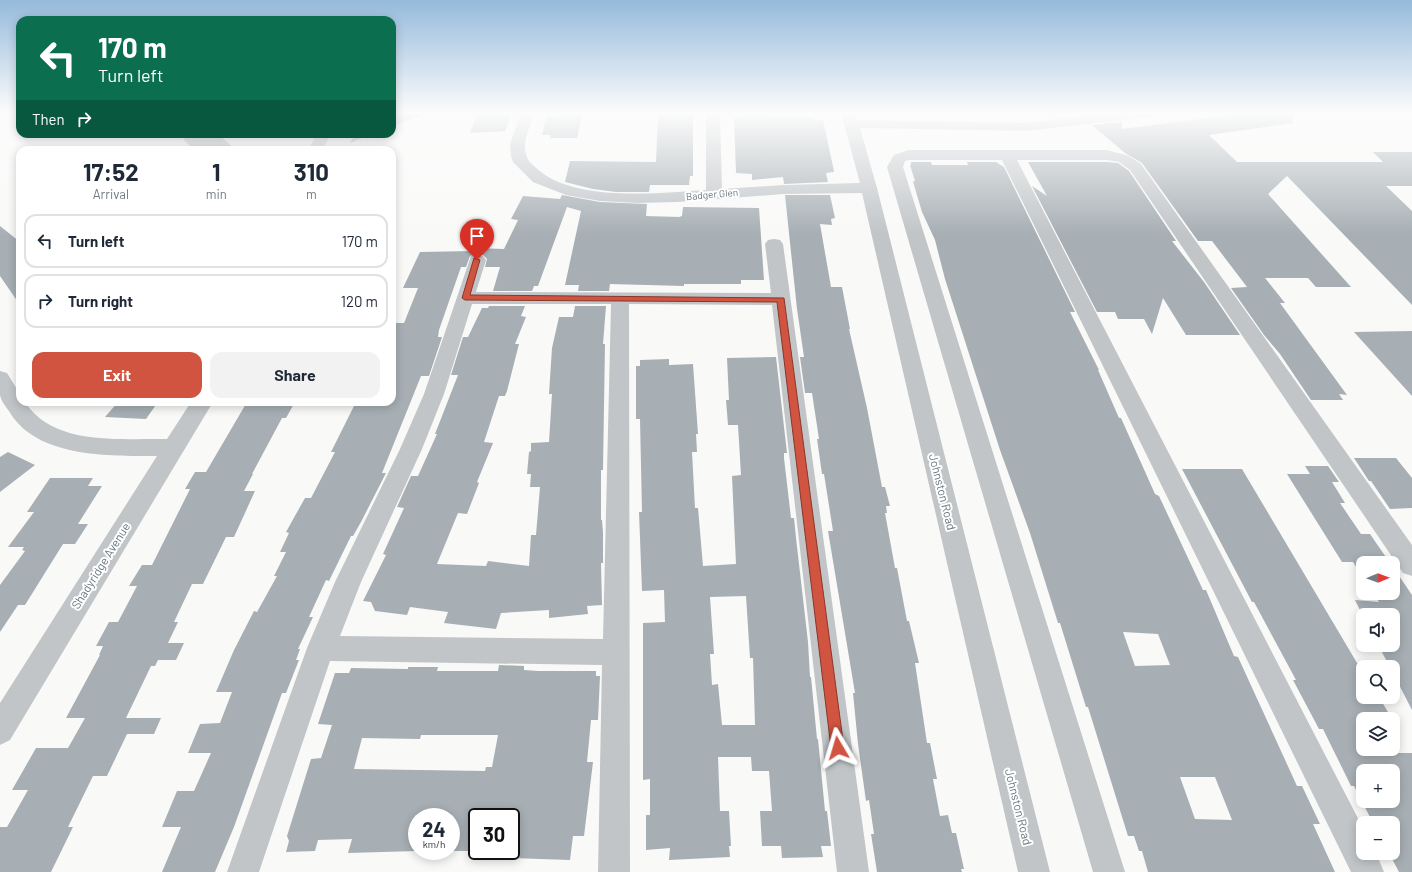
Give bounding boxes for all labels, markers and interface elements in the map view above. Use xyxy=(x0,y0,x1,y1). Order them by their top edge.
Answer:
text: 170 m xyxy=(98,30,167,64)
icon: left xyxy=(32,32,84,84)
text: Turn left xyxy=(98,64,164,86)
icon: right xyxy=(73,108,95,130)
text: Then xyxy=(32,110,65,128)
text: 17:52 xyxy=(83,157,139,186)
text: 1 xyxy=(212,157,220,186)
text: 310 xyxy=(294,157,329,186)
text: Arrival xyxy=(93,186,129,202)
text: min xyxy=(206,186,227,202)
text: m xyxy=(306,186,317,202)
street label: Badger Glen xyxy=(685,186,739,202)
pin xyxy=(460,219,494,260)
icon: arrive xyxy=(466,225,488,247)
icon: left xyxy=(34,230,56,252)
text: Turn left xyxy=(68,232,124,250)
text: 170 m xyxy=(342,232,378,250)
icon: right xyxy=(34,290,56,312)
text: Turn right xyxy=(68,292,133,310)
text: 120 m xyxy=(341,292,378,310)
button: Exit xyxy=(32,352,202,398)
button: Share xyxy=(210,352,380,398)
street label: Johnston Road xyxy=(927,452,959,531)
street label: Shadyridge Avenue xyxy=(68,520,132,611)
north arrow xyxy=(1356,556,1400,600)
map controls xyxy=(1356,556,1400,860)
button: sound xyxy=(1356,608,1400,652)
button: search xyxy=(1356,660,1400,704)
button: layers xyxy=(1356,712,1400,756)
position arrow xyxy=(817,727,859,769)
button: + xyxy=(1356,764,1400,808)
street label: Johnston Road xyxy=(1003,767,1035,846)
speed limit sign: 30 xyxy=(468,808,520,860)
button: − xyxy=(1356,816,1400,860)
text: 24 xyxy=(422,817,446,841)
text: km/h xyxy=(423,838,445,850)

